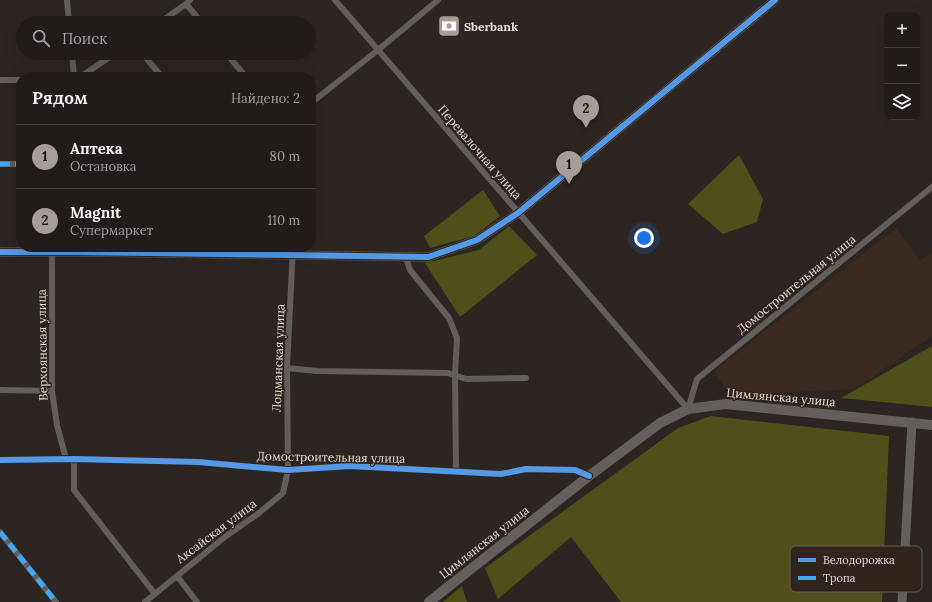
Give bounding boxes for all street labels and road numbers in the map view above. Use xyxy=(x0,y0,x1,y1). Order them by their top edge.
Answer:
street label: Перевалочная улица xyxy=(435,102,525,202)
street label: Домостроительная улица xyxy=(733,231,859,337)
street label: Верхоянская улица xyxy=(34,289,50,401)
street label: Лоцманская улица xyxy=(269,304,287,412)
street label: Цимлянская улица xyxy=(726,385,836,409)
street label: Домостроительная улица xyxy=(257,448,405,466)
street label: Аксайская улица xyxy=(172,496,259,567)
street label: Цимлянская улица xyxy=(436,502,532,582)

